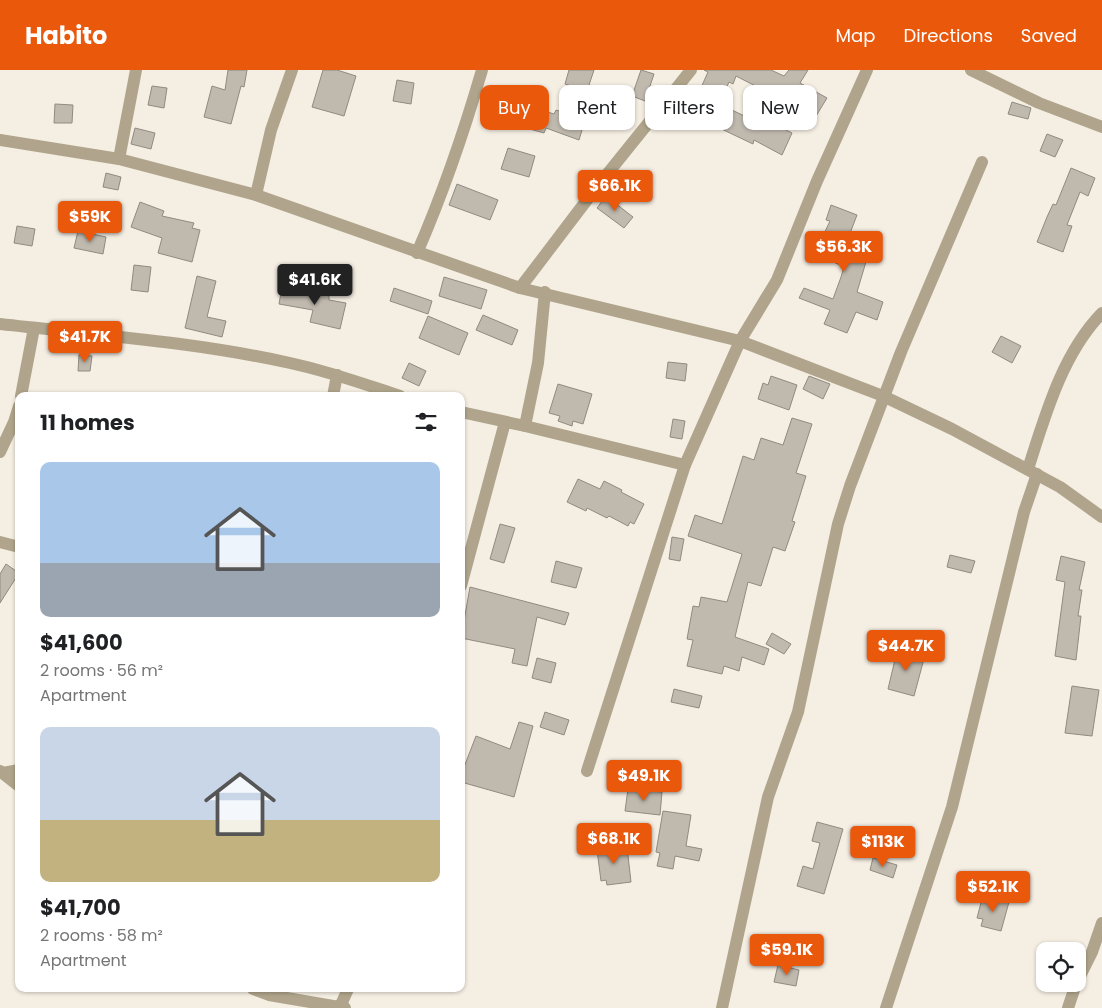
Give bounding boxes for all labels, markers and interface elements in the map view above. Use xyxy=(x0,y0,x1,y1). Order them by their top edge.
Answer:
text: Habito xyxy=(25,19,107,52)
text: Map xyxy=(836,23,875,48)
text: Directions xyxy=(903,23,993,48)
text: Saved xyxy=(1021,23,1077,48)
chip: Buy xyxy=(480,85,549,130)
chip: Rent xyxy=(559,85,635,130)
chip: Filters xyxy=(645,85,733,130)
chip: New xyxy=(743,85,817,130)
pin: $66.1K xyxy=(574,170,656,212)
text: $66.1K xyxy=(589,174,641,197)
pin: $59K xyxy=(60,200,120,243)
text: $59K xyxy=(69,205,111,228)
pin: $56.3K xyxy=(803,230,885,273)
text: $56.3K xyxy=(816,235,872,258)
pin: $41.6K xyxy=(274,264,356,306)
text: $41.6K xyxy=(288,268,342,291)
pin: $41.7K xyxy=(44,320,126,363)
text: $41.7K xyxy=(59,325,111,348)
text: 11 homes xyxy=(40,408,135,437)
icon: filters xyxy=(412,408,440,436)
icon: home xyxy=(195,494,285,584)
text: $41,600 xyxy=(40,628,123,657)
pin: $44.7K xyxy=(865,630,947,672)
text: $44.7K xyxy=(878,634,934,657)
text: 2 rooms · 56 m² xyxy=(40,659,163,682)
text: Apartment xyxy=(40,684,127,707)
icon: home xyxy=(195,759,285,849)
pin: $49.1K xyxy=(603,760,685,802)
text: $49.1K xyxy=(618,764,670,787)
pin: $68.1K xyxy=(573,822,655,865)
pin: $113K xyxy=(848,826,918,868)
text: $68.1K xyxy=(588,827,640,850)
text: $113K xyxy=(861,830,905,853)
pin: $52.1K xyxy=(952,870,1034,913)
text: $52.1K xyxy=(967,875,1019,898)
text: $41,700 xyxy=(40,893,121,922)
text: 2 rooms · 58 m² xyxy=(40,924,163,947)
pin: $59.1K xyxy=(746,934,828,976)
text: $59.1K xyxy=(761,938,813,961)
map controls xyxy=(1036,942,1086,992)
button: locate xyxy=(1036,942,1086,992)
text: Apartment xyxy=(40,949,127,972)

